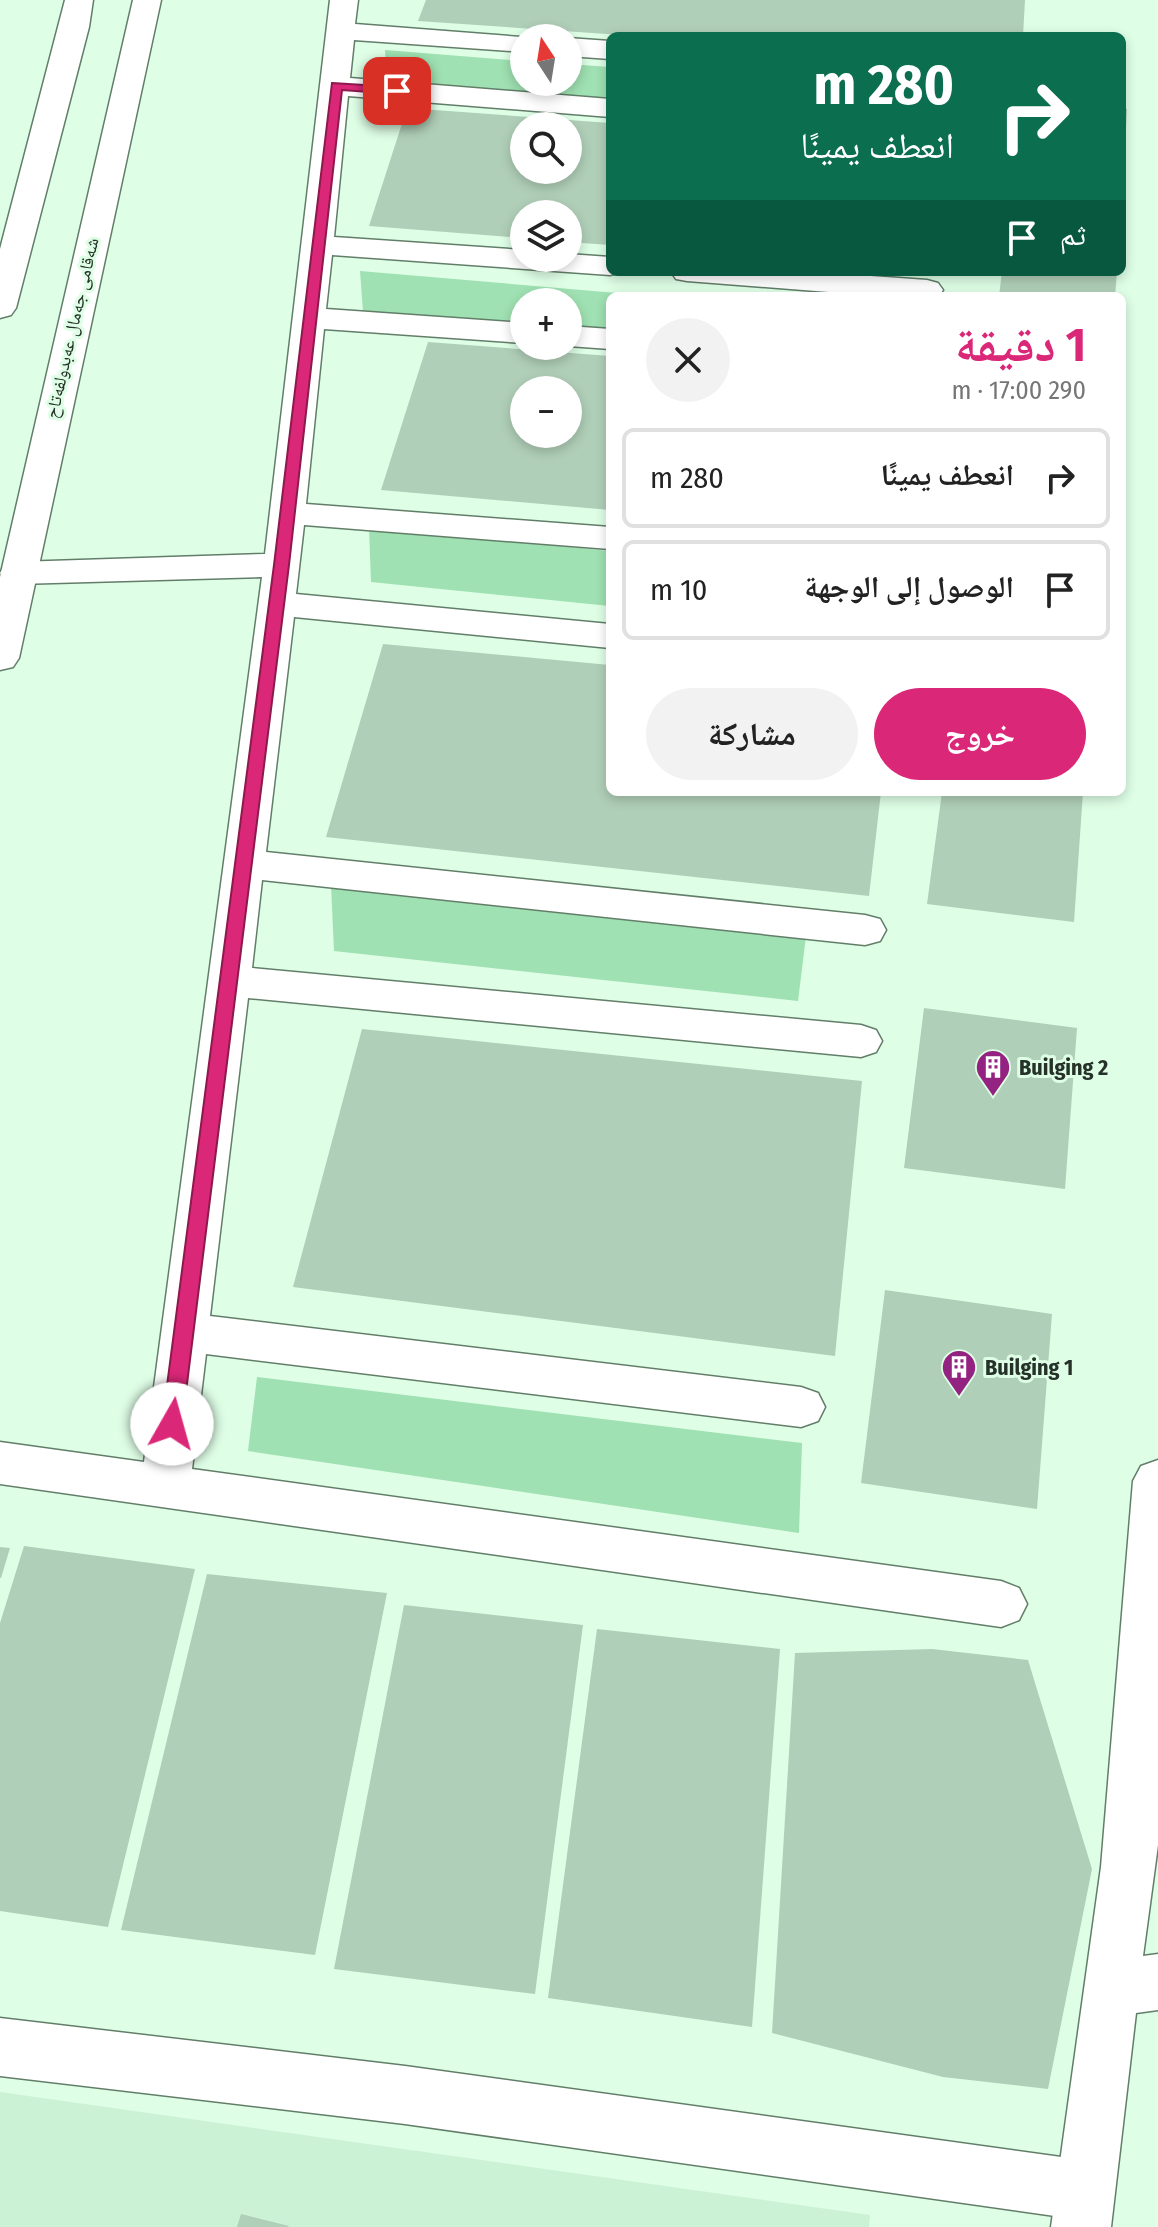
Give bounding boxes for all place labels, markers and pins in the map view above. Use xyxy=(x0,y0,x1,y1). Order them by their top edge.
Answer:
pin xyxy=(363,57,431,125)
building icon: Builging 2 xyxy=(974,1048,1012,1098)
place label: Builging 2 xyxy=(1019,1054,1108,1081)
building icon: Builging 1 xyxy=(940,1348,978,1398)
place label: Builging 1 xyxy=(985,1354,1073,1381)

